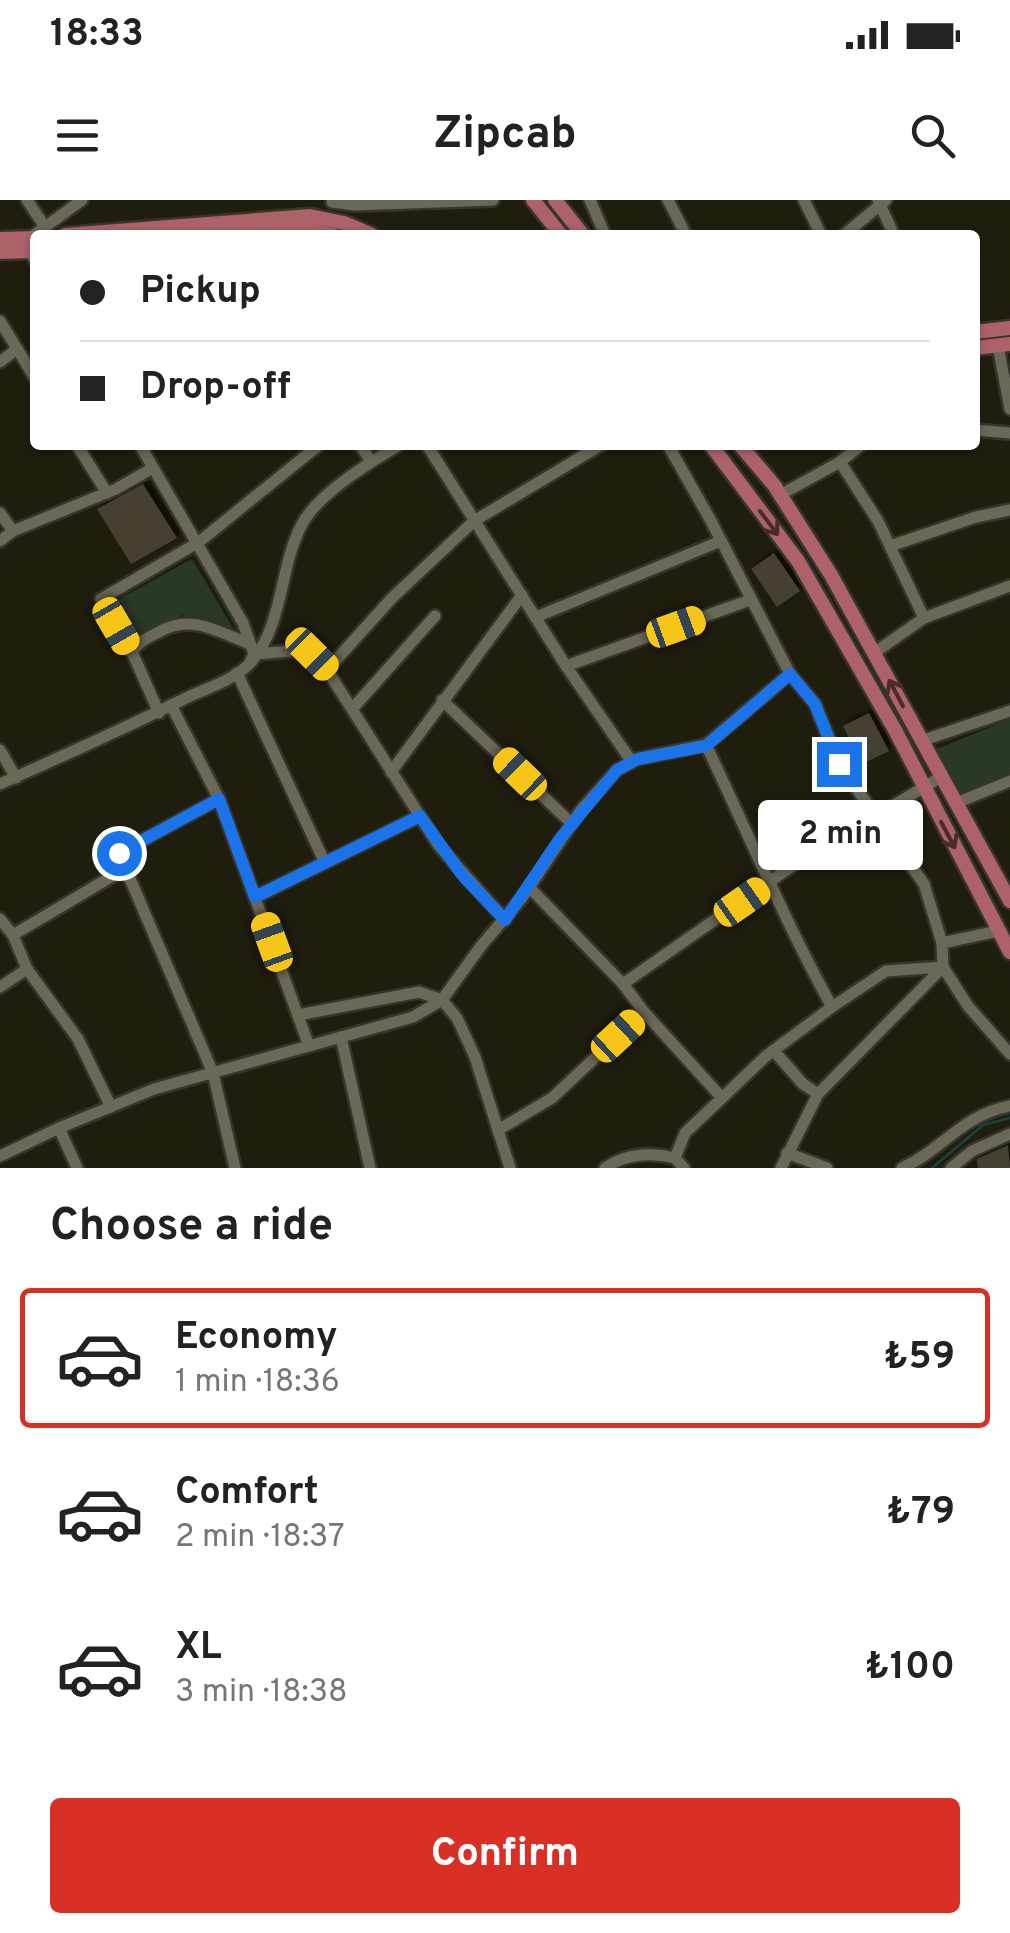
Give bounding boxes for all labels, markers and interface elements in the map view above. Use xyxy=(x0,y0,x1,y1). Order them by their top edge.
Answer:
text: 18:33 xyxy=(50,11,144,60)
text: Zipcab xyxy=(434,107,576,164)
icon: menu xyxy=(50,108,105,163)
icon: search xyxy=(905,108,960,163)
text: Pickup xyxy=(140,268,261,317)
text: Drop-off xyxy=(140,364,291,413)
one-way arrow xyxy=(759,509,780,536)
car xyxy=(88,593,144,659)
car xyxy=(643,603,709,651)
car xyxy=(280,622,344,686)
one-way arrow xyxy=(886,679,905,709)
car xyxy=(488,742,552,806)
route end xyxy=(817,742,862,787)
callout: 2 min xyxy=(756,799,922,869)
text: 2 min xyxy=(799,815,882,855)
one-way arrow xyxy=(939,820,958,850)
route start xyxy=(97,831,142,876)
car xyxy=(709,873,775,931)
car xyxy=(248,909,296,975)
car xyxy=(586,1005,650,1067)
text: Choose a ride xyxy=(50,1199,333,1256)
icon: car xyxy=(55,1313,145,1403)
text: Economy xyxy=(175,1314,337,1363)
text: ₺59 xyxy=(883,1334,955,1383)
text: 1 min · 18:36 xyxy=(175,1363,340,1403)
icon: car xyxy=(55,1468,145,1558)
text: Comfort xyxy=(175,1469,319,1518)
text: ₺79 xyxy=(886,1489,955,1538)
text: 2 min · 18:37 xyxy=(175,1518,345,1558)
icon: car xyxy=(55,1623,145,1713)
text: XL xyxy=(175,1624,222,1673)
text: ₺100 xyxy=(865,1644,955,1693)
text: 3 min · 18:38 xyxy=(175,1673,348,1713)
button: Confirm xyxy=(50,1798,960,1913)

